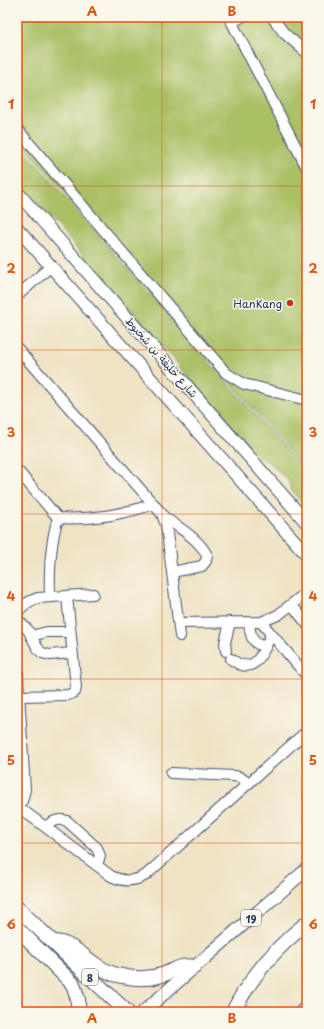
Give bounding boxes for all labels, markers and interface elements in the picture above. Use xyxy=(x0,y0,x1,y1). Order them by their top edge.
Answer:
text: A xyxy=(87,1,97,20)
text: B xyxy=(228,1,237,20)
text: 1 xyxy=(8,94,14,113)
text: 1 xyxy=(310,94,316,113)
text: 2 xyxy=(6,258,16,277)
text: 2 xyxy=(308,258,318,277)
place label: HanKang xyxy=(233,295,282,312)
marker: HanKang xyxy=(285,298,295,308)
street label: شارع خليفة بن شخبوط xyxy=(121,313,202,402)
text: 3 xyxy=(7,422,16,441)
text: 3 xyxy=(309,422,318,441)
text: 4 xyxy=(7,586,16,605)
text: 4 xyxy=(309,586,318,605)
text: 5 xyxy=(7,750,15,769)
text: 5 xyxy=(309,750,317,769)
road number: 19 xyxy=(241,910,261,926)
text: 6 xyxy=(6,914,16,933)
text: 6 xyxy=(308,914,318,933)
road number: 8 xyxy=(82,969,98,985)
text: A xyxy=(87,1008,97,1027)
text: B xyxy=(228,1008,237,1027)

